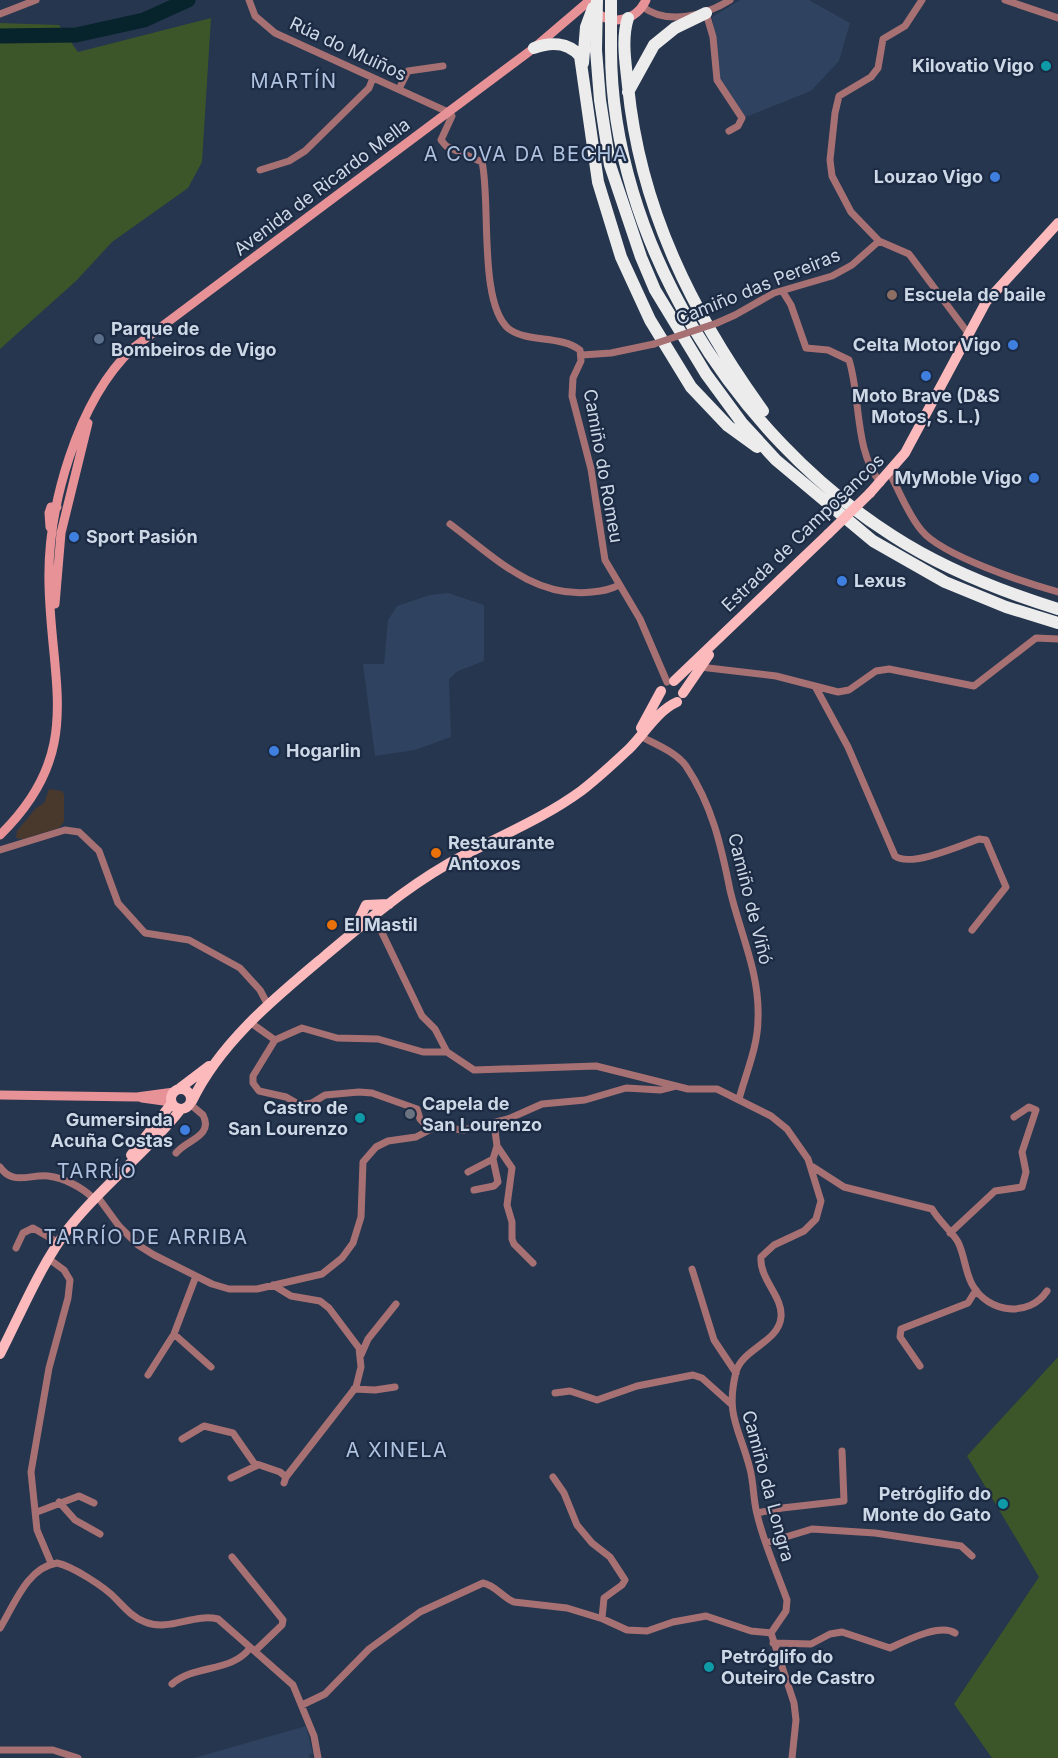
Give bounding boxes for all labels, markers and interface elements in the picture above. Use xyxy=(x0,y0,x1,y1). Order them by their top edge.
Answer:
street label: Rúa do Muiños xyxy=(286,12,410,85)
place label: Kilovatio Vigo xyxy=(912,55,1034,76)
marker: Kilovatio Vigo xyxy=(1039,59,1053,73)
district label: MARTÍN xyxy=(250,68,338,93)
street label: Avenida de Ricardo Mella xyxy=(230,114,414,260)
district label: A COVA DA BECHA xyxy=(424,142,628,166)
place label: Louzao Vigo xyxy=(874,166,983,187)
marker: Louzao Vigo xyxy=(988,170,1002,184)
street label: Camiño das Pereiras xyxy=(673,244,843,329)
place label: Escuela de baile xyxy=(904,284,1046,305)
marker: Escuela de baile xyxy=(885,288,899,302)
place label: Parque de Bombeiros de Vigo xyxy=(111,318,277,360)
marker: Parque de Bombeiros de Vigo xyxy=(92,332,106,346)
place label: Celta Motor Vigo xyxy=(853,334,1001,355)
marker: Celta Motor Vigo xyxy=(1006,338,1020,352)
marker: Moto Brave (D&S Motos, S. L.) xyxy=(919,369,933,383)
place label: Moto Brave (D&S Motos, S. L.) xyxy=(852,385,1000,427)
street label: Camiño do Romeu xyxy=(580,387,627,544)
street label: Estrada de Camposancos xyxy=(717,450,888,616)
place label: MyMoble Vigo xyxy=(894,467,1022,488)
marker: MyMoble Vigo xyxy=(1027,471,1041,485)
place label: Sport Pasión xyxy=(86,526,198,547)
marker: Sport Pasión xyxy=(67,530,81,544)
place label: Lexus xyxy=(854,570,906,591)
marker: Lexus xyxy=(835,574,849,588)
place label: Hogarlin xyxy=(286,740,361,761)
marker: Hogarlin xyxy=(267,744,281,758)
street label: Camiño de Viñó xyxy=(724,831,777,967)
place label: Restaurante Antoxos xyxy=(448,832,555,874)
marker: Restaurante Antoxos xyxy=(429,846,443,860)
place label: El Mastil xyxy=(344,914,418,935)
marker: El Mastil xyxy=(325,918,339,932)
place label: Capela de San Lourenzo xyxy=(422,1093,542,1135)
place label: Castro de San Lourenzo xyxy=(228,1097,348,1139)
marker: Capela de San Lourenzo xyxy=(403,1107,417,1121)
place label: Gumersinda Acuña Costas xyxy=(51,1109,173,1151)
marker: Castro de San Lourenzo xyxy=(353,1111,367,1125)
marker: Gumersinda Acuña Costas xyxy=(178,1123,192,1137)
district label: TARRÍO xyxy=(57,1158,137,1183)
district label: TARRÍO DE ARRIBA xyxy=(44,1224,248,1249)
street label: Camiño da Longra xyxy=(738,1408,799,1564)
district label: A XINELA xyxy=(346,1438,448,1462)
place label: Petróglifo do Monte do Gato xyxy=(863,1483,991,1525)
marker: Petróglifo do Monte do Gato xyxy=(996,1497,1010,1511)
place label: Petróglifo do Outeiro de Castro xyxy=(721,1646,875,1688)
marker: Petróglifo do Outeiro de Castro xyxy=(702,1660,716,1674)

